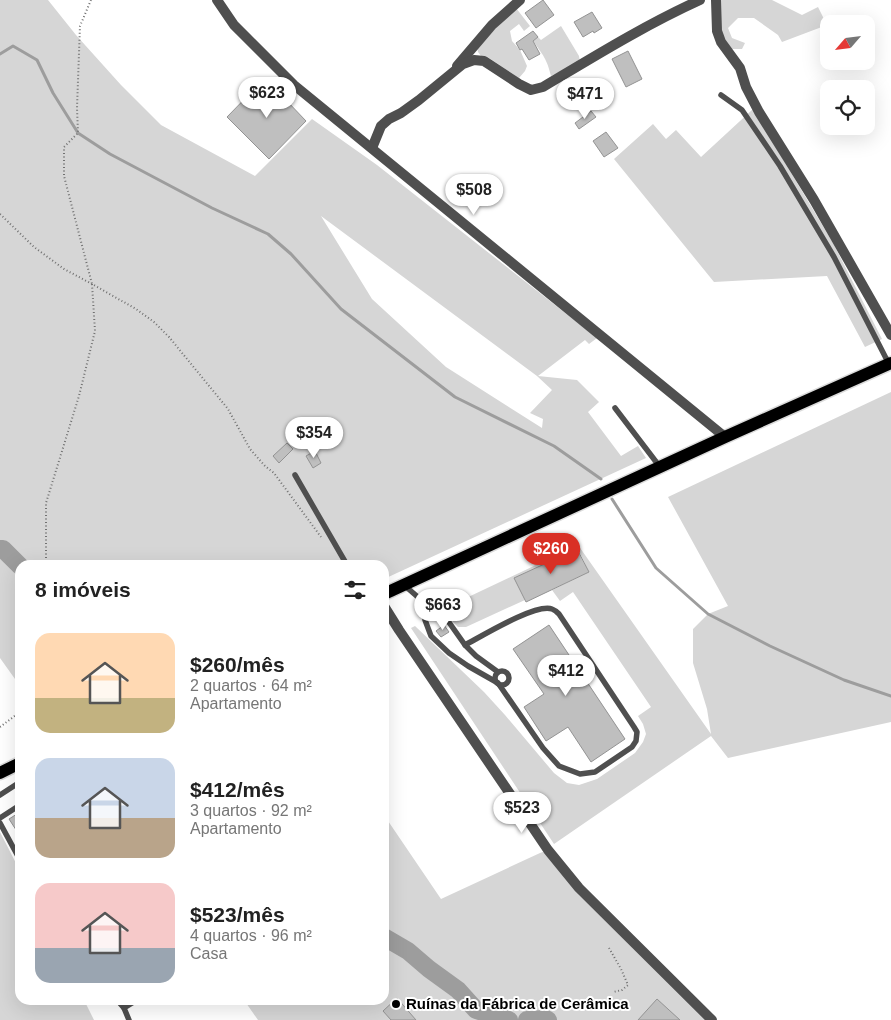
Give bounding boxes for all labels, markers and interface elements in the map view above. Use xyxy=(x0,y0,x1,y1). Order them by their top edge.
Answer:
north arrow xyxy=(820,15,875,70)
map controls xyxy=(820,15,875,135)
pin: $623 xyxy=(237,76,297,119)
pin: $471 xyxy=(555,78,615,120)
button: locate xyxy=(820,80,875,135)
text: $623 xyxy=(249,84,285,101)
text: $471 xyxy=(567,85,603,102)
pin: $508 xyxy=(444,174,504,216)
text: $508 xyxy=(456,181,492,198)
pin: $354 xyxy=(284,416,344,459)
text: $354 xyxy=(296,424,332,441)
pin: $260 xyxy=(521,532,581,575)
text: $260 xyxy=(533,540,569,557)
icon: filters xyxy=(341,576,369,604)
text: 8 imóveis xyxy=(35,578,131,601)
pin: $663 xyxy=(413,588,473,631)
text: $663 xyxy=(425,596,461,613)
icon: home xyxy=(75,653,135,713)
text: $260/mês xyxy=(190,653,285,676)
pin: $412 xyxy=(536,654,596,697)
text: $412 xyxy=(548,662,584,679)
text: 2 quartos · 64 m² xyxy=(190,677,312,694)
text: Apartamento xyxy=(190,695,282,712)
icon: home xyxy=(75,778,135,838)
text: $412/mês xyxy=(190,778,285,801)
pin: $523 xyxy=(492,792,552,834)
text: $523 xyxy=(504,799,540,816)
text: 3 quartos · 92 m² xyxy=(190,802,312,819)
text: Apartamento xyxy=(190,820,282,837)
icon: home xyxy=(75,903,135,963)
text: $523/mês xyxy=(190,903,285,926)
text: 4 quartos · 96 m² xyxy=(190,927,312,944)
text: Casa xyxy=(190,945,227,962)
place label: Ruínas da Fábrica de Cerâmica xyxy=(406,995,629,1012)
marker: Ruínas da Fábrica de Cerâmica xyxy=(390,998,402,1010)

